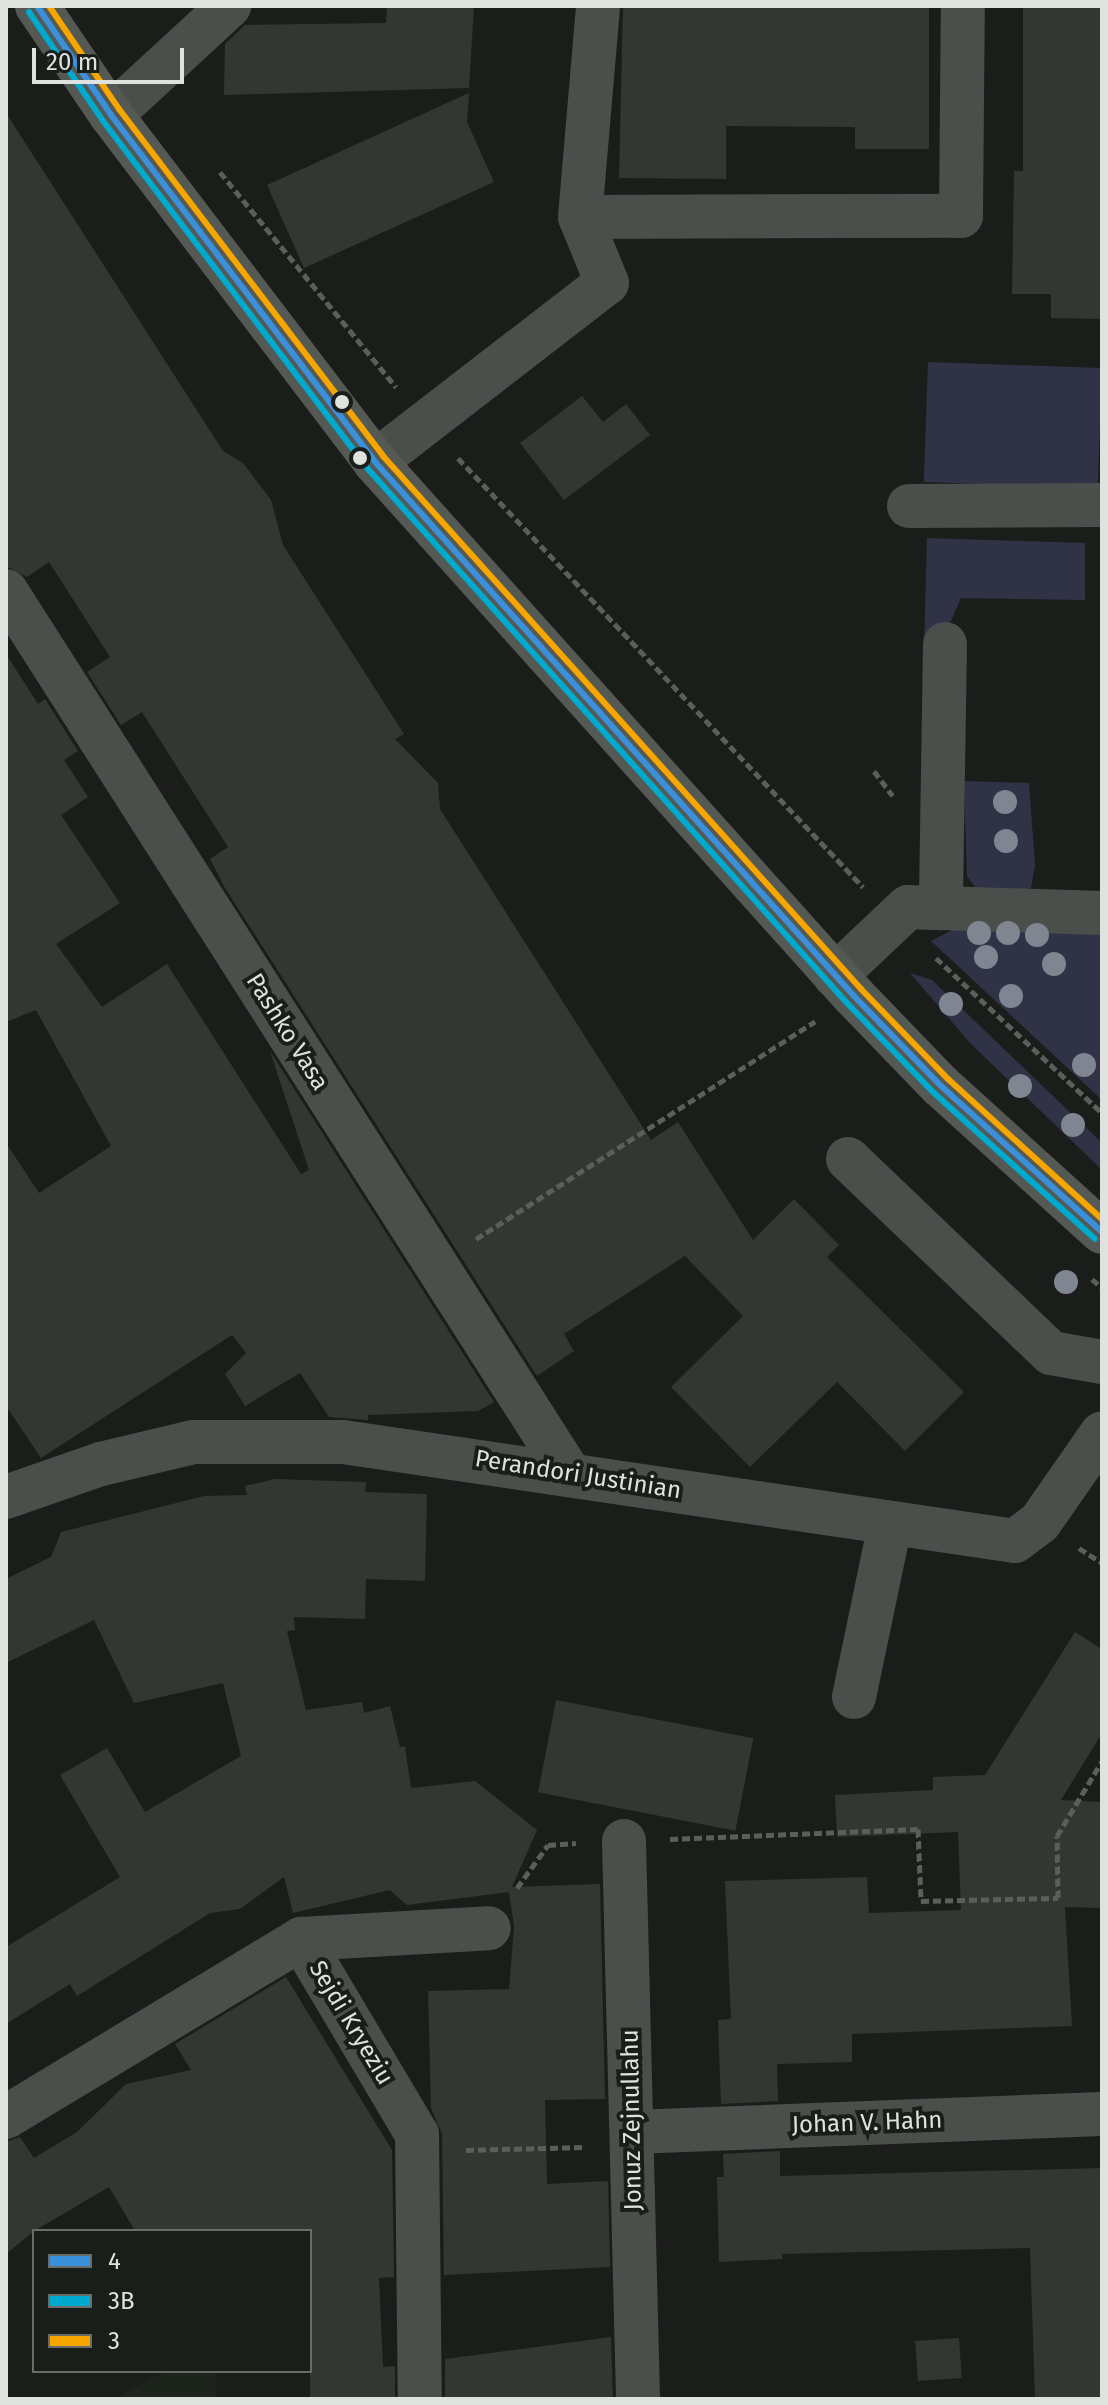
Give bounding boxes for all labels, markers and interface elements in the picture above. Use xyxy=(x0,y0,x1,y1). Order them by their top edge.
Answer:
scale bar xyxy=(36,32,188,82)
text: 20 m xyxy=(46,48,98,76)
unlabelled marker xyxy=(334,394,350,410)
unlabelled marker xyxy=(352,450,368,466)
street label: Pashko Vasa xyxy=(240,968,334,1096)
street label: Perandori Justinian xyxy=(473,1444,683,1506)
street label: Sejdi Kryeziu xyxy=(303,1956,399,2090)
street label: Jonuz Zejnullahu xyxy=(616,2029,648,2211)
street label: Johan V. Hahn xyxy=(791,2106,943,2140)
legend xyxy=(32,2229,312,2373)
text: 4 xyxy=(108,2247,121,2275)
text: 3B xyxy=(108,2287,135,2315)
text: 3 xyxy=(108,2327,120,2355)

